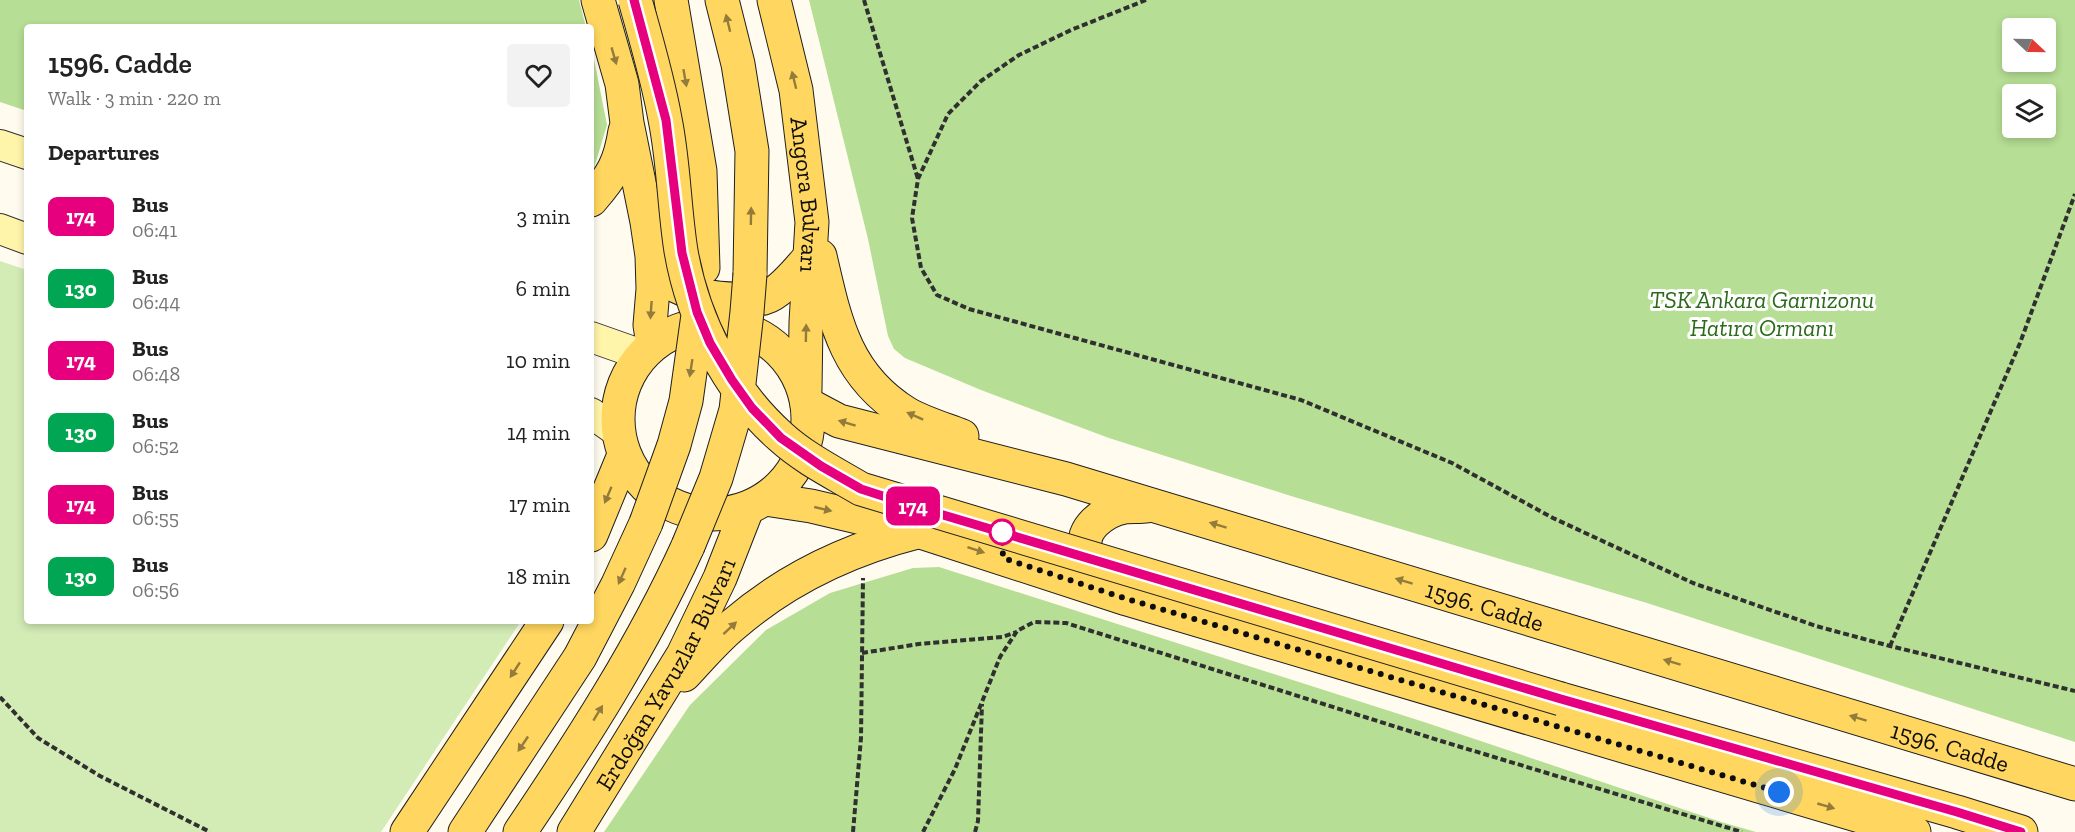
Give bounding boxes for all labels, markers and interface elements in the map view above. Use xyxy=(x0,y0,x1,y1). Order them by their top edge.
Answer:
one-way arrow xyxy=(723,14,733,32)
north arrow xyxy=(2002,18,2056,72)
map controls xyxy=(2002,18,2056,138)
button: heart xyxy=(507,44,570,107)
text: 1596. Cadde xyxy=(48,47,192,80)
one-way arrow xyxy=(610,47,619,65)
one-way arrow xyxy=(680,69,689,88)
one-way arrow xyxy=(788,71,798,89)
button: layers xyxy=(2002,84,2056,138)
text: Walk · 3 min · 220 m xyxy=(48,86,221,110)
street label: Angora Bulvarı xyxy=(785,115,827,274)
text: Departures xyxy=(48,139,159,166)
text: Bus xyxy=(132,191,169,218)
text: 3 min xyxy=(516,203,570,230)
text: 174 xyxy=(66,204,96,229)
one-way arrow xyxy=(747,206,756,225)
text: 06:41 xyxy=(132,218,177,242)
text: Bus xyxy=(132,263,169,290)
text: 6 min xyxy=(516,275,570,302)
text: 130 xyxy=(65,276,97,301)
park label: TSK Ankara Garnizonu Hatıra Ormanı xyxy=(1650,285,1874,342)
text: 06:44 xyxy=(132,290,180,314)
one-way arrow xyxy=(646,301,655,320)
one-way arrow xyxy=(801,323,811,342)
text: Bus xyxy=(132,335,169,362)
text: 10 min xyxy=(506,347,570,374)
text: 174 xyxy=(66,348,96,373)
one-way arrow xyxy=(687,359,696,378)
text: 06:48 xyxy=(132,362,180,386)
text: Bus xyxy=(132,407,169,434)
one-way arrow xyxy=(906,412,923,421)
one-way arrow xyxy=(838,417,856,427)
text: 14 min xyxy=(507,419,570,446)
text: 130 xyxy=(65,420,97,445)
text: 06:52 xyxy=(132,434,179,458)
text: Bus xyxy=(132,479,169,506)
one-way arrow xyxy=(603,486,612,504)
line badge: 174 xyxy=(878,486,948,526)
text: 17 min xyxy=(509,491,570,518)
text: 174 xyxy=(66,492,96,517)
text: 174 xyxy=(898,494,928,519)
one-way arrow xyxy=(813,504,832,514)
text: 06:55 xyxy=(132,506,179,530)
unlabelled marker xyxy=(989,519,1015,545)
one-way arrow xyxy=(1209,520,1227,529)
one-way arrow xyxy=(967,545,985,555)
text: Bus xyxy=(132,551,169,578)
street label: Erdoğan Yavuzlar Bulvarı xyxy=(589,553,741,795)
text: 18 min xyxy=(507,563,570,590)
text: 130 xyxy=(65,564,97,589)
one-way arrow xyxy=(617,568,626,585)
street label: 1596. Cadde xyxy=(1422,574,1547,637)
one-way arrow xyxy=(1395,576,1413,585)
text: 06:56 xyxy=(132,578,179,602)
one-way arrow xyxy=(722,622,737,635)
one-way arrow xyxy=(1662,657,1680,666)
one-way arrow xyxy=(509,662,521,678)
one-way arrow xyxy=(593,704,603,721)
one-way arrow xyxy=(1849,713,1867,722)
street label: 1596. Cadde xyxy=(1887,715,2013,778)
one-way arrow xyxy=(518,736,529,753)
your location xyxy=(1764,777,1794,807)
one-way arrow xyxy=(1818,802,1836,811)

